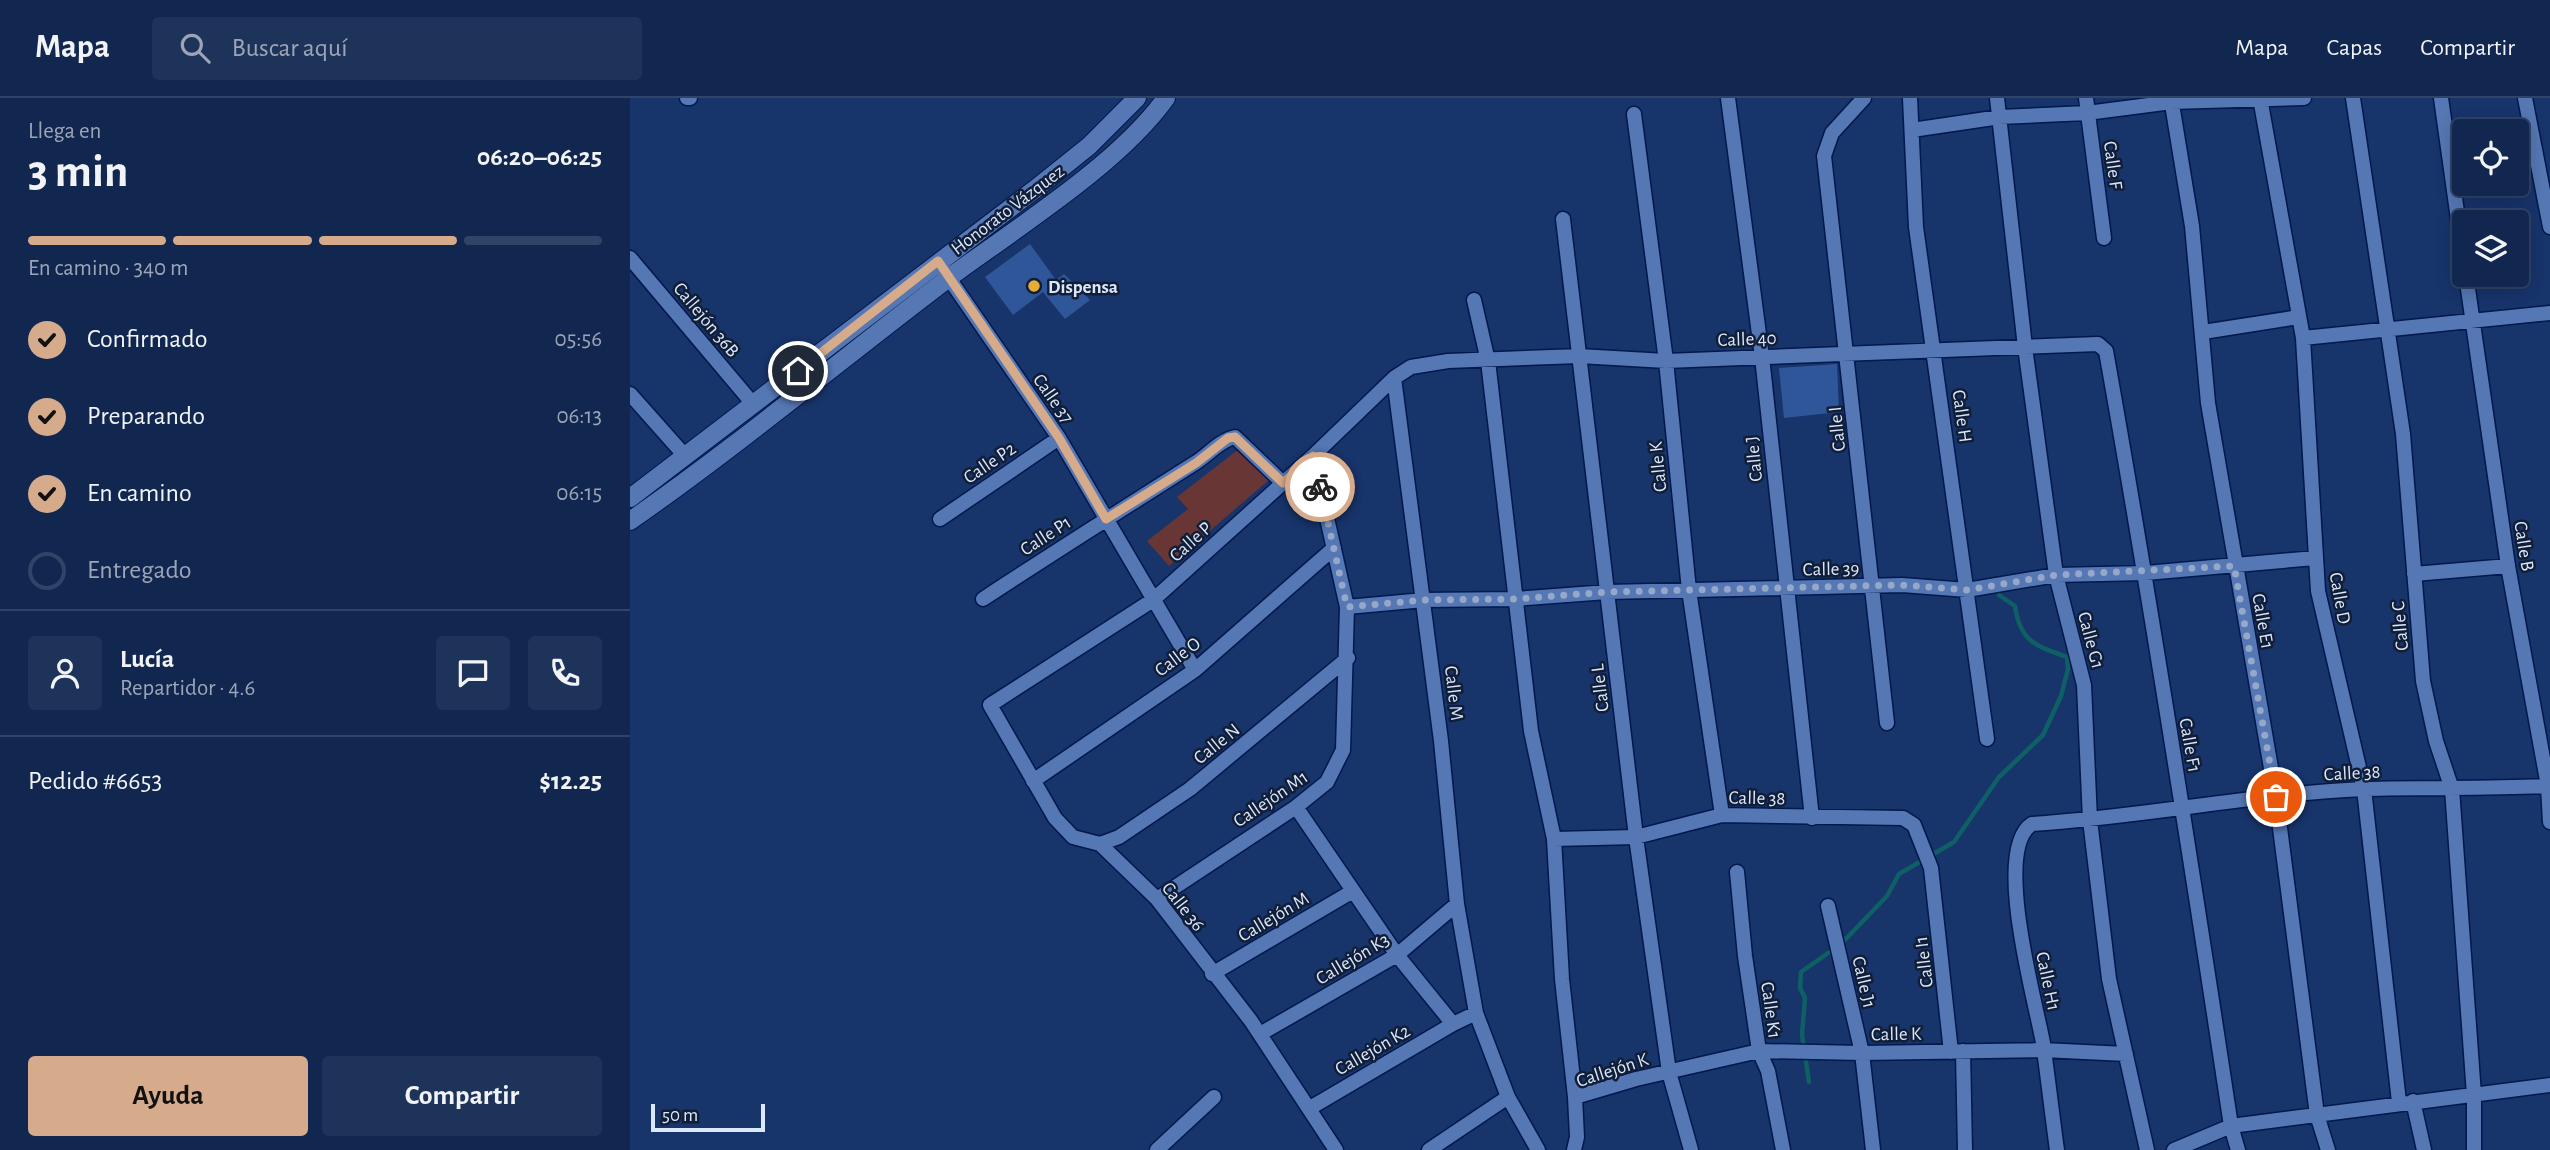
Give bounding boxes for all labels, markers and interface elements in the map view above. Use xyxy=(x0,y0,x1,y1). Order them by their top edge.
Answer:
search box xyxy=(152,17,642,80)
icon: search xyxy=(176,29,214,67)
text: Mapa xyxy=(35,31,110,64)
text: Buscar aquí xyxy=(232,35,348,61)
text: Mapa xyxy=(2235,36,2288,60)
text: Capas xyxy=(2326,36,2382,60)
text: Compartir xyxy=(2420,36,2515,60)
map controls xyxy=(2452,119,2529,287)
button: locate xyxy=(2452,119,2529,196)
text: Llega en xyxy=(28,120,101,143)
street label: Calle F xyxy=(2100,140,2125,191)
text: 06:20–06:25 xyxy=(477,144,602,170)
text: 3 min xyxy=(28,149,128,195)
street label: Honorato Vázquez xyxy=(948,162,1068,259)
button: layers xyxy=(2452,210,2529,287)
text: En camino · 340 m xyxy=(28,257,188,280)
marker: Dispensa xyxy=(1026,278,1042,294)
place label: Dispensa xyxy=(1048,278,1118,297)
street label: Callejón 36B xyxy=(669,279,742,361)
icon: check xyxy=(28,321,66,359)
text: Confirmado xyxy=(87,326,208,352)
text: 05:56 xyxy=(555,328,602,351)
street label: Calle 40 xyxy=(1717,329,1777,350)
pin xyxy=(768,341,828,401)
icon: home xyxy=(779,352,817,390)
street label: Calle 37 xyxy=(1029,371,1077,427)
street label: Calle H xyxy=(1948,389,1975,444)
icon: check xyxy=(28,398,66,436)
text: Preparando xyxy=(87,403,205,429)
text: 06:13 xyxy=(556,405,602,428)
street label: Calle I xyxy=(1826,405,1849,452)
street label: Calle J xyxy=(1743,435,1766,483)
street label: Calle P2 xyxy=(960,439,1020,487)
street label: Calle K xyxy=(1646,440,1671,493)
courier xyxy=(1285,452,1355,522)
icon: bike xyxy=(1301,468,1339,506)
icon: check xyxy=(28,475,66,513)
text: En camino xyxy=(87,480,192,506)
text: 06:15 xyxy=(556,482,602,505)
street label: Calle P1 xyxy=(1017,513,1075,560)
street label: Calle P xyxy=(1166,518,1216,566)
street label: Calle B xyxy=(2510,520,2537,572)
text: Entregado xyxy=(87,557,192,583)
street label: Calle 39 xyxy=(1803,560,1860,579)
street label: Calle D xyxy=(2326,571,2353,626)
street label: Calle E1 xyxy=(2248,592,2277,650)
street label: Calle C xyxy=(2389,600,2412,652)
street label: Calle G1 xyxy=(2074,610,2107,671)
street label: Calle O xyxy=(1151,634,1204,680)
button: person xyxy=(28,636,102,710)
button: chat xyxy=(436,636,510,710)
button: phone xyxy=(528,636,602,710)
text: Lucía xyxy=(120,646,174,672)
street label: Calle L xyxy=(1588,663,1613,713)
street label: Calle M xyxy=(1441,665,1466,722)
text: Repartidor · 4.6 xyxy=(120,677,255,700)
street label: Calle F1 xyxy=(2175,717,2204,774)
street label: Calle N xyxy=(1190,720,1243,768)
street label: Calle 38 xyxy=(2323,763,2381,784)
street label: Callejón M1 xyxy=(1230,767,1312,831)
pin xyxy=(2246,767,2306,827)
text: Pedido #6653 xyxy=(28,768,162,794)
text: $12.25 xyxy=(539,768,602,794)
icon: bag xyxy=(2257,778,2295,816)
street label: Calle 38 xyxy=(1728,789,1786,808)
street label: Calle 36 xyxy=(1158,879,1208,935)
street label: Callejón M xyxy=(1235,889,1312,946)
street label: Callejón K3 xyxy=(1313,930,1393,989)
street label: Calle I1 xyxy=(1912,935,1937,989)
street label: Calle H1 xyxy=(2032,950,2063,1012)
street label: Calle J1 xyxy=(1848,955,1879,1010)
street label: Calle K1 xyxy=(1757,981,1784,1040)
street label: Callejón K2 xyxy=(1332,1021,1414,1079)
street label: Calle K xyxy=(1871,1025,1922,1044)
street label: Callejón K xyxy=(1574,1050,1651,1091)
button: Ayuda xyxy=(28,1056,308,1136)
button: Compartir xyxy=(322,1056,602,1136)
scale bar xyxy=(651,1101,765,1133)
text: 50 m xyxy=(662,1106,698,1125)

